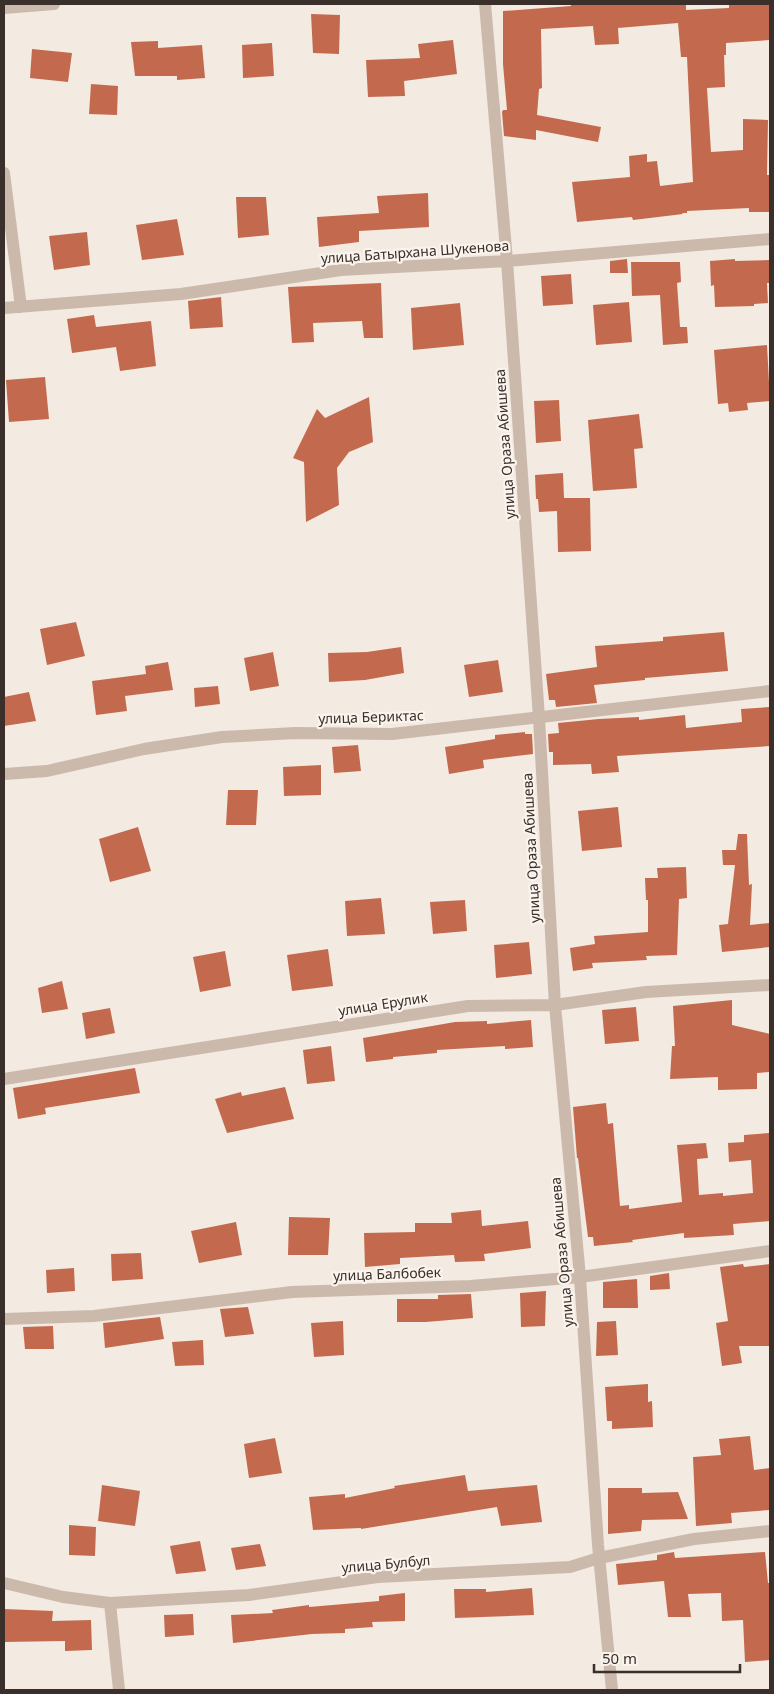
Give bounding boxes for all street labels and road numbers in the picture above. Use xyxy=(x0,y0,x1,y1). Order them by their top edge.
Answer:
street label: улица Батырхана Шукенова xyxy=(320,235,510,268)
street label: улица Ораза Абишева xyxy=(490,368,519,520)
street label: улица Бериктас xyxy=(318,705,424,728)
street label: улица Ораза Абишева xyxy=(517,772,544,924)
street label: улица Ерулик xyxy=(337,987,429,1020)
street label: улица Ораза Абишева xyxy=(545,1176,578,1328)
street label: улица Балбобек xyxy=(333,1262,442,1285)
street label: улица Булбул xyxy=(341,1550,431,1577)

